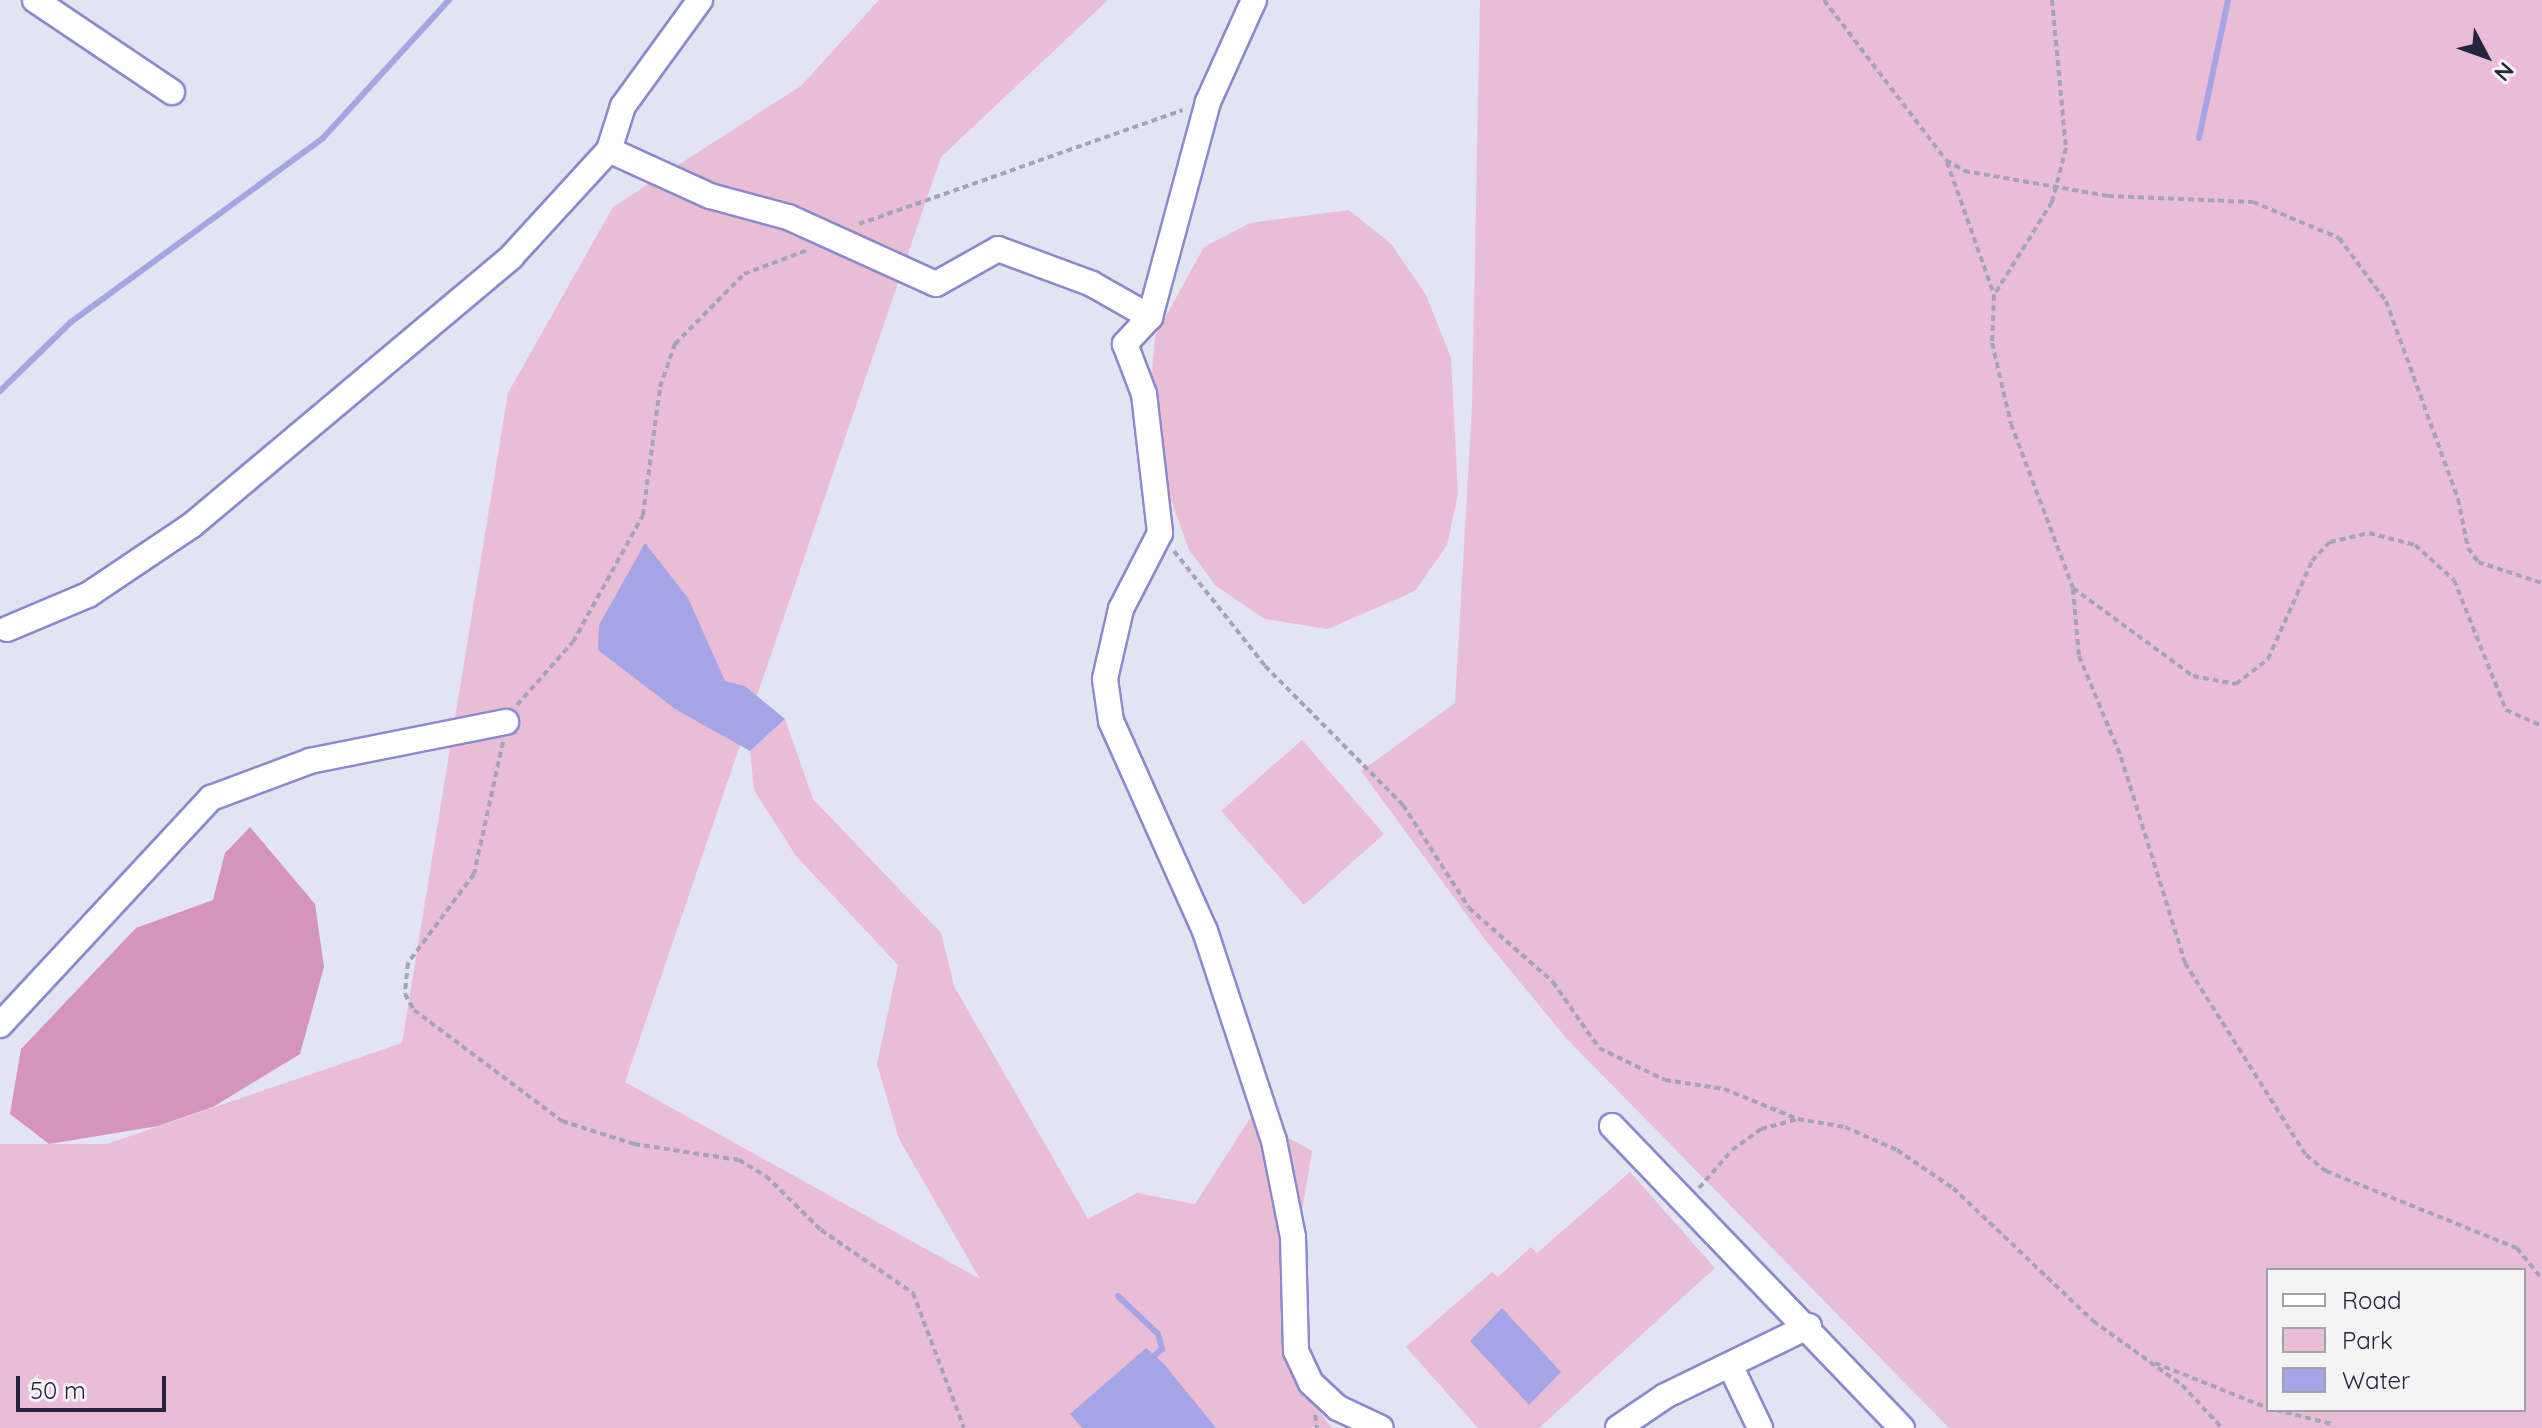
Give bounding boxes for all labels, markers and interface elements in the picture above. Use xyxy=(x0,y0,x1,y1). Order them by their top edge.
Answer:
north arrow xyxy=(2446,16,2526,96)
text: N xyxy=(2488,56,2520,87)
legend xyxy=(2266,1268,2526,1412)
text: Road xyxy=(2342,1285,2402,1315)
text: Park xyxy=(2342,1325,2393,1355)
scale bar xyxy=(20,1360,170,1410)
text: Water xyxy=(2342,1365,2410,1395)
text: 50 m xyxy=(30,1375,86,1405)

